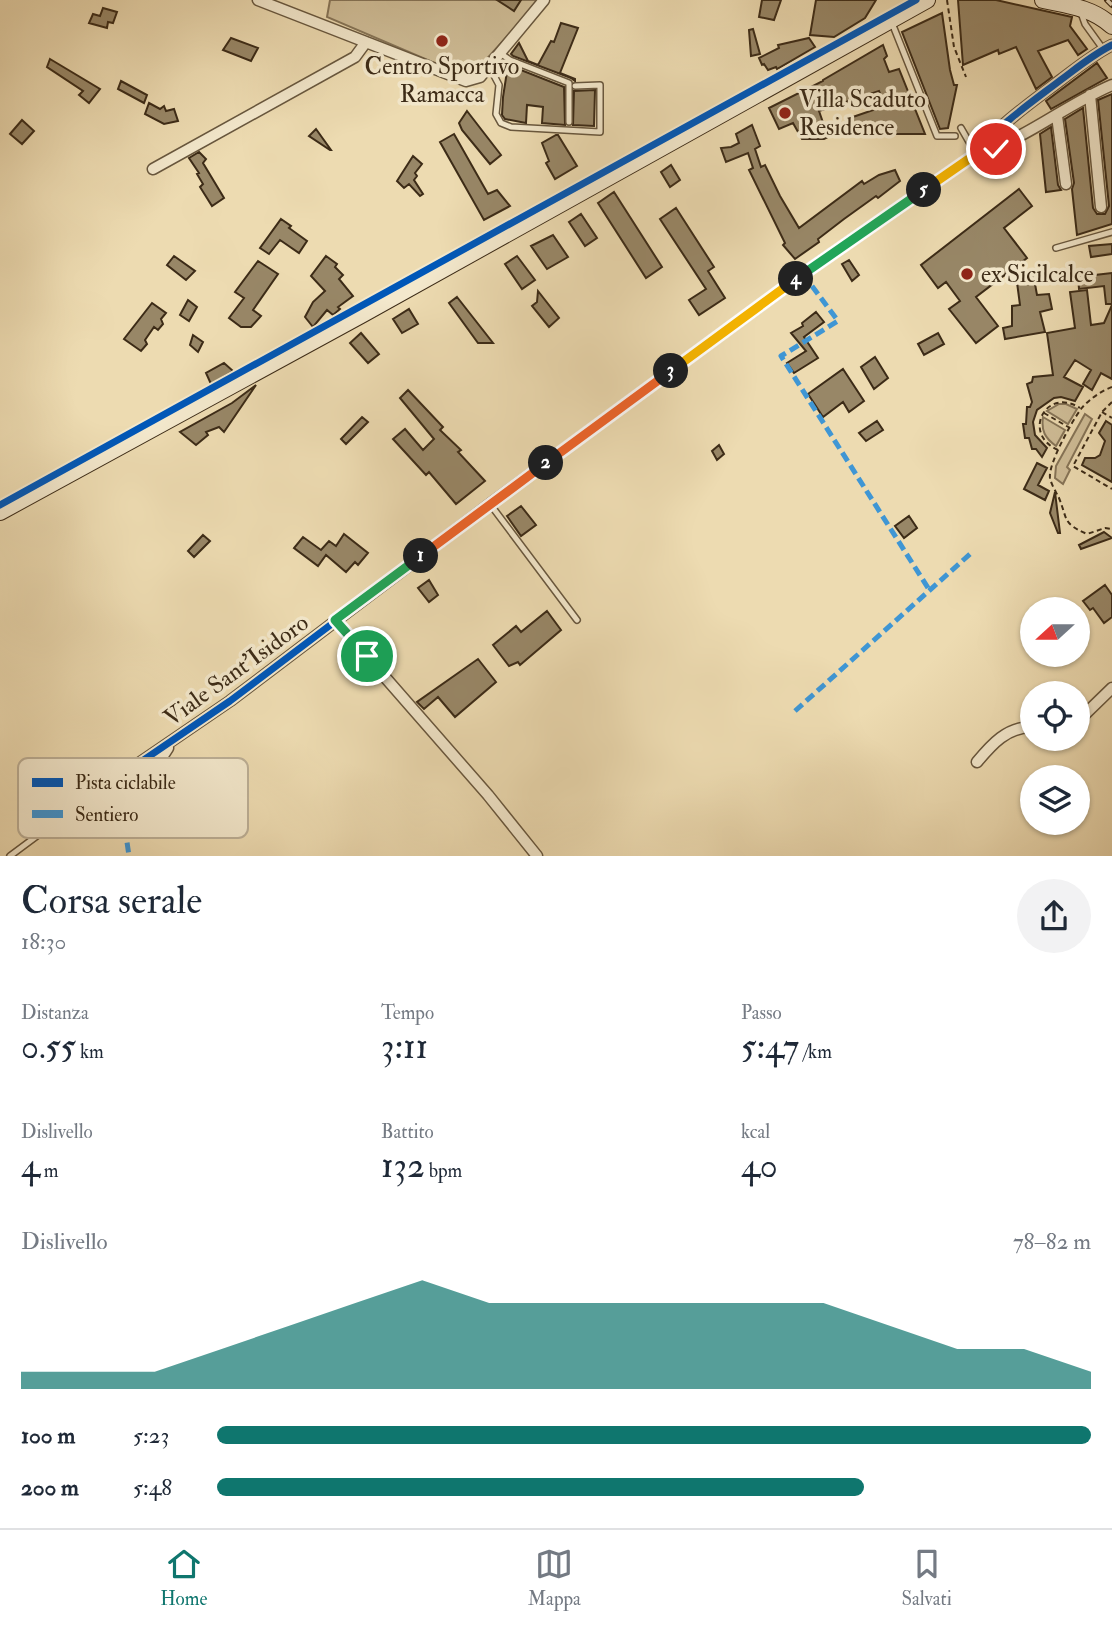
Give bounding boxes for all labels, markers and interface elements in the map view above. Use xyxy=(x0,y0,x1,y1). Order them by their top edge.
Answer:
marker: Centro Sportivo Ramacca xyxy=(434,33,450,49)
place label: Centro Sportivo Ramacca xyxy=(365,51,519,110)
place label: Villa Scaduto Residence xyxy=(799,84,926,143)
marker: Villa Scaduto Residence xyxy=(777,105,793,121)
pin xyxy=(966,119,1026,179)
icon: check xyxy=(977,130,1015,168)
pin: 5 xyxy=(906,172,942,208)
text: 5 xyxy=(919,177,928,201)
place label: ex Sicilcalce xyxy=(981,259,1094,290)
pin: 4 xyxy=(778,262,814,296)
text: 4 xyxy=(790,266,801,290)
marker: ex Sicilcalce xyxy=(959,266,975,282)
pin: 3 xyxy=(654,354,688,388)
text: 3 xyxy=(667,358,674,382)
pin: 2 xyxy=(528,446,564,480)
text: 2 xyxy=(541,450,550,474)
pin: 1 xyxy=(404,538,438,574)
text: 1 xyxy=(417,543,424,567)
north arrow xyxy=(1020,597,1090,667)
map controls xyxy=(1020,597,1090,835)
street label: Viale Sant'Isidoro xyxy=(158,607,315,733)
pin xyxy=(337,626,397,686)
icon: arrive xyxy=(348,637,386,675)
button: locate xyxy=(1020,681,1090,751)
legend xyxy=(18,758,248,838)
button: layers xyxy=(1020,765,1090,835)
text: Pista ciclabile xyxy=(75,771,176,795)
text: Sentiero xyxy=(75,803,138,827)
text: Corsa serale xyxy=(21,877,202,925)
button: share xyxy=(1017,879,1091,953)
text: 18:30 xyxy=(21,927,66,956)
text: Distanza xyxy=(21,1001,89,1025)
text: Tempo xyxy=(381,1001,434,1025)
text: Passo xyxy=(741,1001,782,1025)
text: 0.55 xyxy=(21,1025,76,1069)
text: 3:11 xyxy=(381,1025,428,1069)
text: 5:47 xyxy=(741,1025,799,1069)
text: km xyxy=(76,1040,104,1064)
text: /km xyxy=(799,1040,832,1064)
text: Dislivello xyxy=(21,1120,93,1144)
text: Battito xyxy=(381,1120,434,1144)
text: kcal xyxy=(741,1120,770,1144)
text: 4 xyxy=(21,1144,40,1188)
text: 132 xyxy=(381,1144,425,1188)
text: 40 xyxy=(741,1144,778,1188)
text: m xyxy=(40,1159,59,1183)
text: bpm xyxy=(425,1159,462,1183)
text: Dislivello xyxy=(21,1227,108,1256)
text: 78–82 m xyxy=(1013,1227,1091,1256)
text: 100 m xyxy=(21,1421,75,1450)
text: 5:23 xyxy=(133,1421,169,1450)
text: 200 m xyxy=(21,1473,79,1502)
text: 5:48 xyxy=(133,1473,172,1502)
tab: Home xyxy=(160,1545,207,1611)
tab: Mappa xyxy=(528,1545,581,1611)
tab: Salvati xyxy=(901,1545,952,1611)

